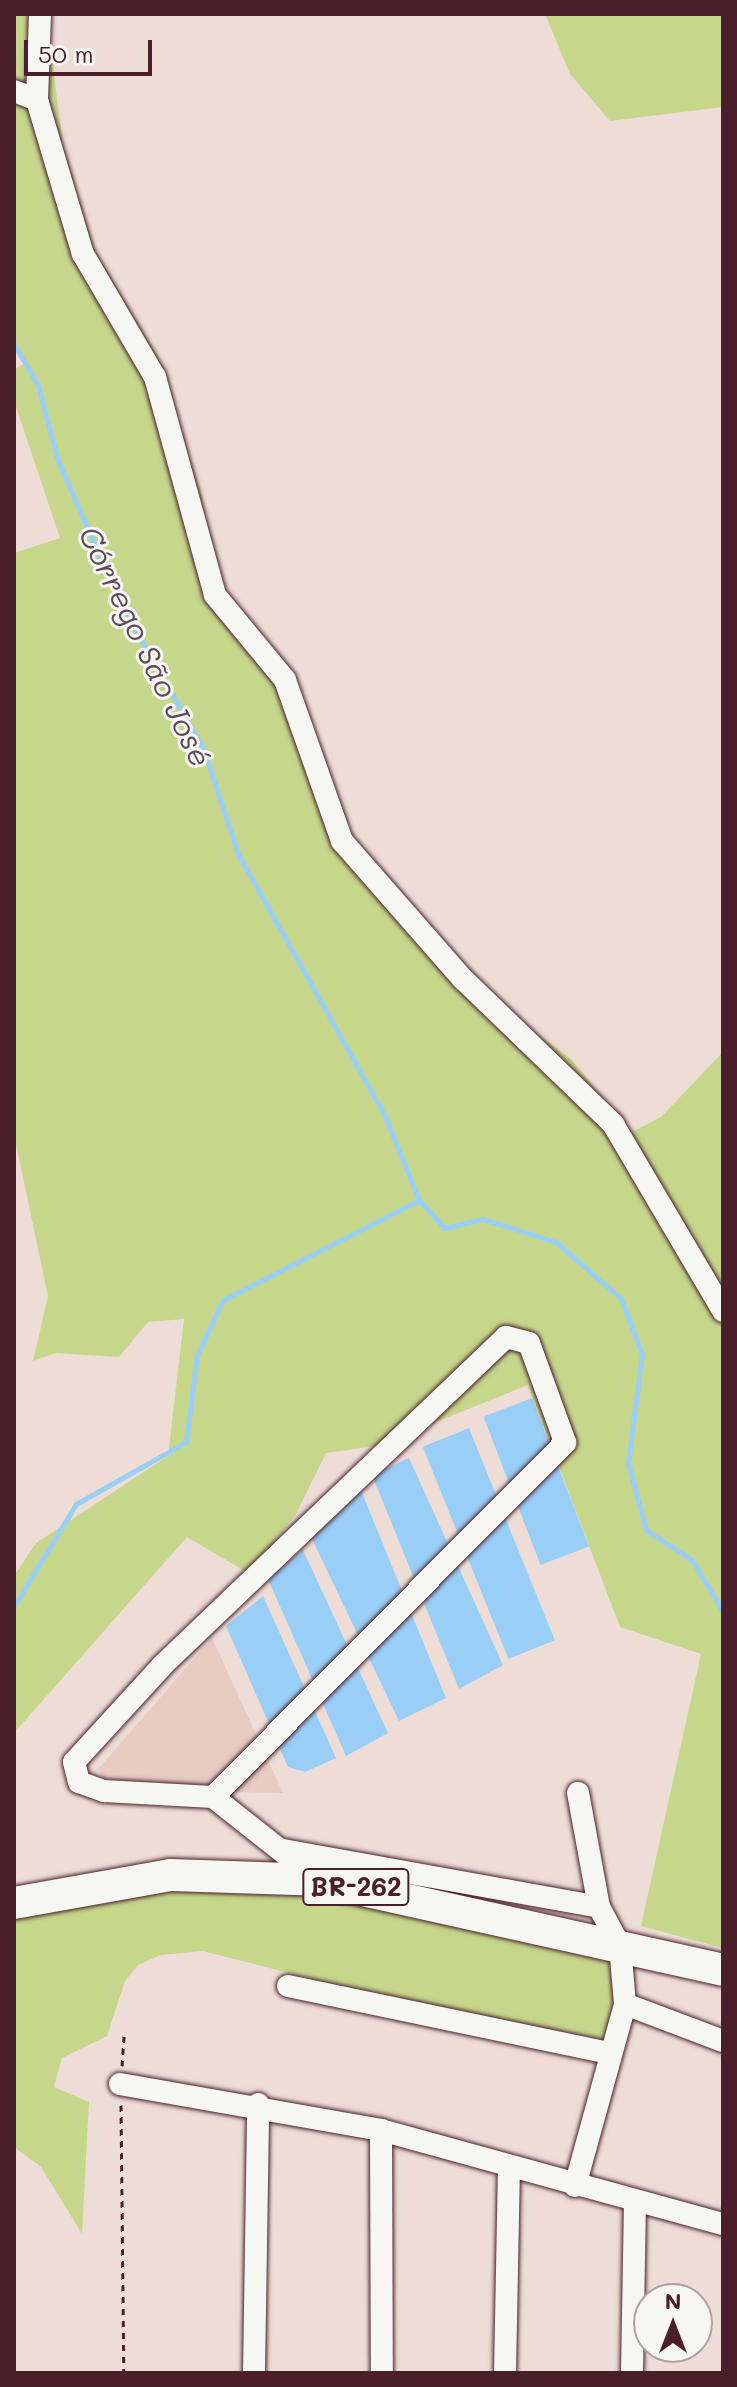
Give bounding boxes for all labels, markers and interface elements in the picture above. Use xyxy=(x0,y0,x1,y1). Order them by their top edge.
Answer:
scale bar xyxy=(28,24,156,74)
text: 50 m xyxy=(38,38,94,69)
water label: Córrego São José xyxy=(72,520,220,772)
road number: BR-262 xyxy=(302,1865,410,1909)
north arrow xyxy=(633,2283,713,2363)
text: N xyxy=(665,2286,681,2315)

